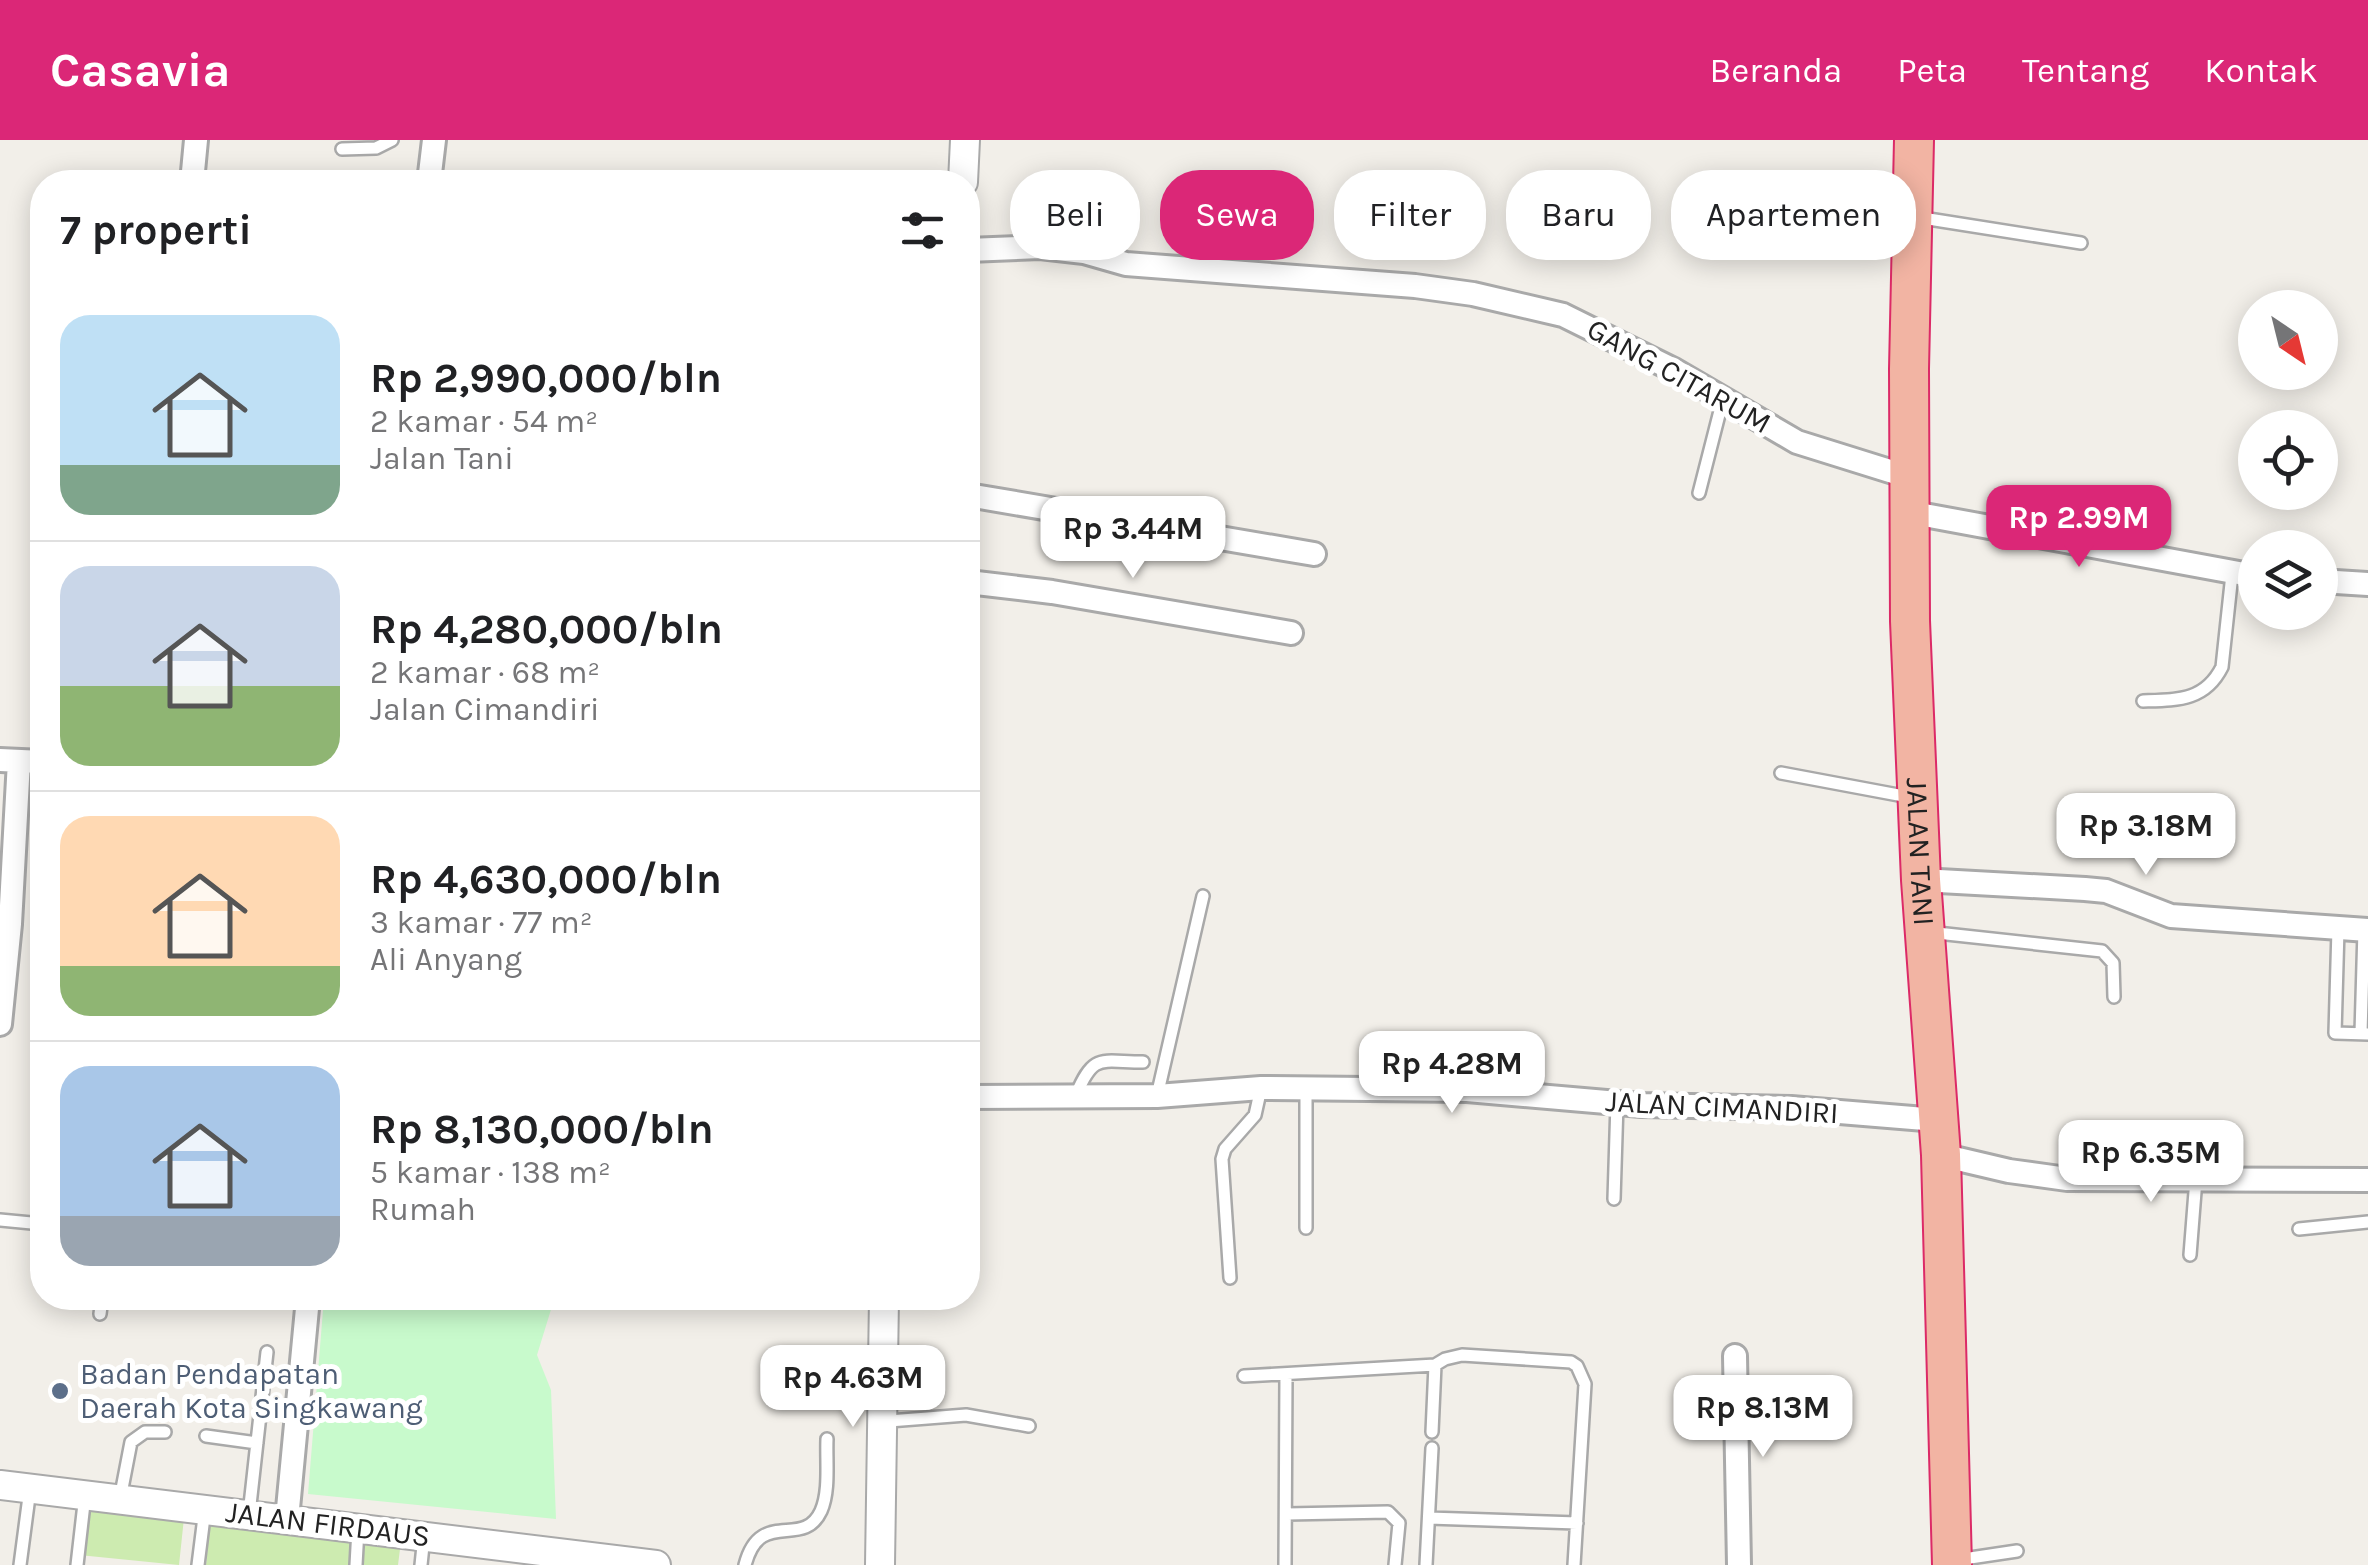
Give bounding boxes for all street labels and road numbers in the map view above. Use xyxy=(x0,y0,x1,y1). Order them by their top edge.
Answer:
street label: GANG CITARUM xyxy=(1581,311,1777,441)
street label: JALAN TANI xyxy=(1899,777,1942,927)
street label: JALAN CIMANDIRI xyxy=(1605,1083,1839,1131)
street label: JALAN FIRDAUS xyxy=(224,1494,432,1554)

